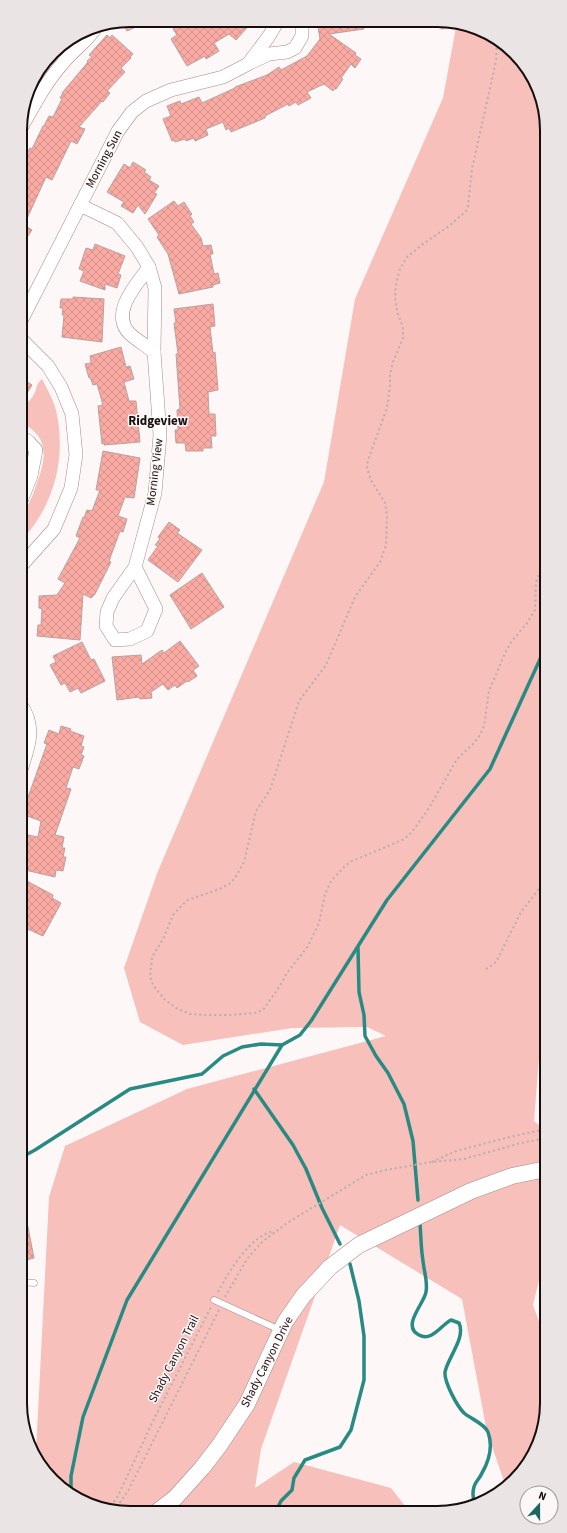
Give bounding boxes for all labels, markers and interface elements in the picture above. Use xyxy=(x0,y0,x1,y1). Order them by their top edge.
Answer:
street label: Morning Sun xyxy=(82,127,126,191)
district label: Ridgeview xyxy=(128,412,188,430)
street label: Morning View xyxy=(142,437,168,507)
street label: Shady Canyon Trail xyxy=(145,1312,203,1406)
street label: Shady Canyon Drive xyxy=(237,1313,297,1410)
north arrow xyxy=(519,1485,559,1525)
text: N xyxy=(536,1488,549,1504)

